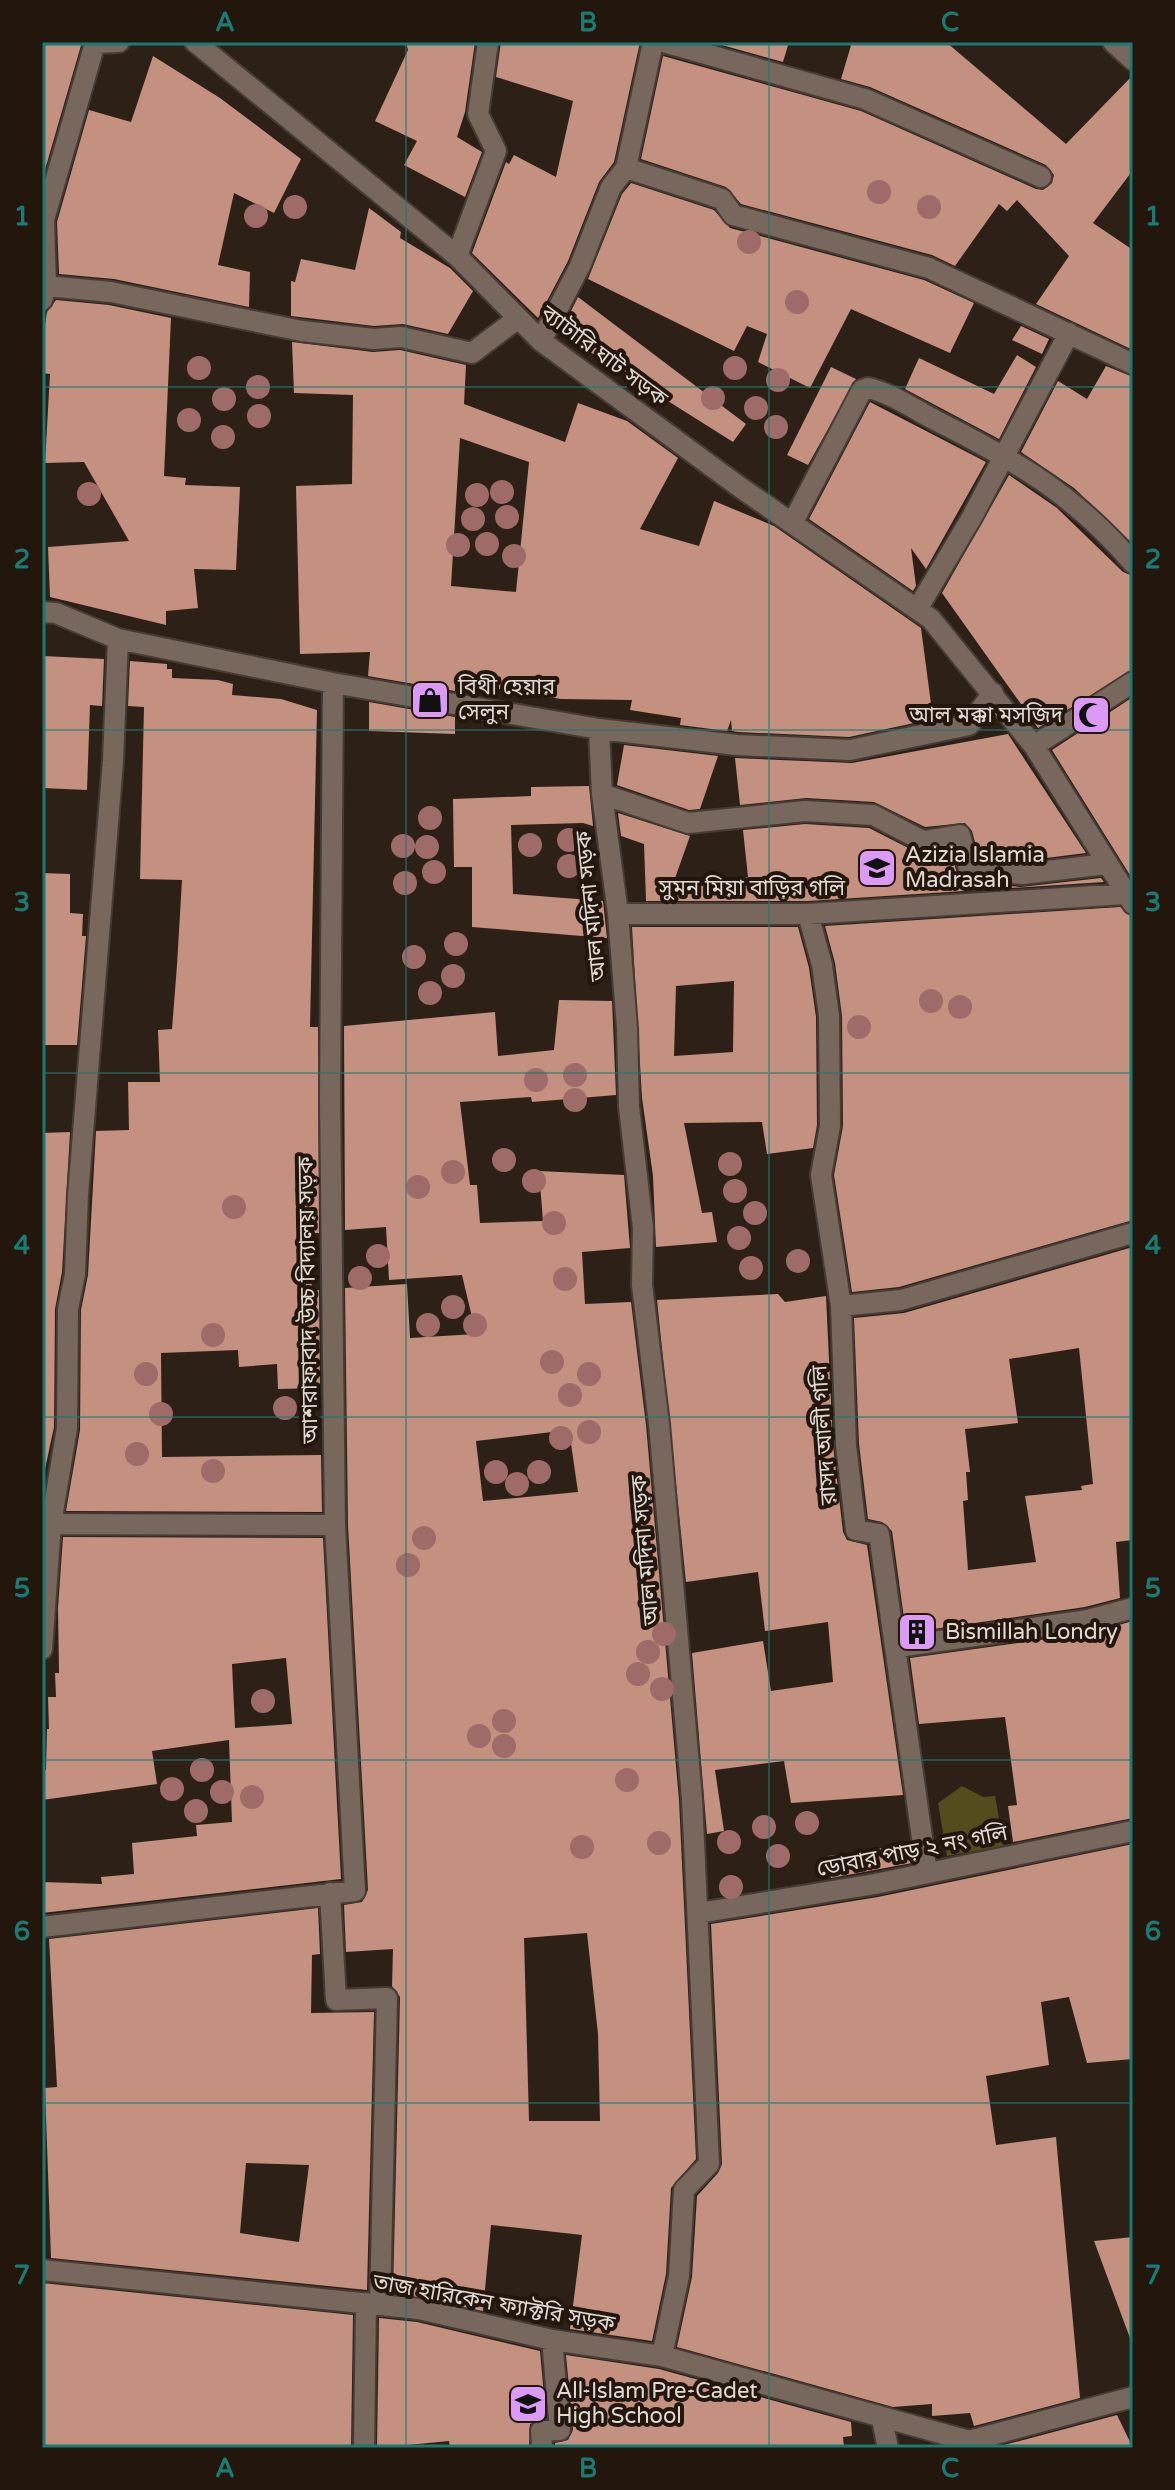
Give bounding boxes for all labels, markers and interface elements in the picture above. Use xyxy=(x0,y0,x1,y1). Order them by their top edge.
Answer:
text: A xyxy=(215,7,235,38)
text: B xyxy=(579,7,597,38)
text: C xyxy=(941,7,959,38)
text: 1 xyxy=(14,201,30,232)
text: 1 xyxy=(1145,201,1161,232)
street label: ব্যাটারি ঘাট সড়ক xyxy=(535,299,673,412)
text: 2 xyxy=(14,544,30,575)
text: 2 xyxy=(1145,544,1161,575)
place label: বিথী হেয়ার সেলুন xyxy=(457,674,556,725)
shop icon: বিথী হেয়ার সেলুন xyxy=(409,679,451,721)
mosque icon: আল মক্কা মসজিদ xyxy=(1070,694,1112,736)
place label: আল মক্কা মসজিদ xyxy=(908,702,1064,728)
street label: আল মদিনা সড়ক xyxy=(570,829,612,983)
place label: Azizia Islamia Madrasah xyxy=(905,842,1045,893)
school or university icon: Azizia Islamia Madrasah xyxy=(856,847,898,889)
street label: সুমন মিয়া বাড়ির গলি xyxy=(658,875,846,901)
text: 3 xyxy=(14,887,30,918)
text: 3 xyxy=(1145,887,1161,918)
street label: আশরাফাবাদ উচ্চ বিদ্যালয় সড়ক xyxy=(292,1156,324,1445)
text: 4 xyxy=(14,1230,30,1261)
text: 4 xyxy=(1145,1230,1161,1261)
street label: রাসদ আলী গলি xyxy=(806,1363,842,1507)
street label: আল মদিনা সড়ক xyxy=(625,1474,665,1627)
text: 5 xyxy=(14,1573,30,1604)
text: 5 xyxy=(1145,1573,1161,1604)
building icon: Bismillah Londry xyxy=(896,1611,938,1653)
place label: Bismillah Londry xyxy=(945,1619,1118,1645)
street label: ডোবার পাড় ২ নং গলি xyxy=(814,1820,1010,1882)
text: 6 xyxy=(14,1916,30,1947)
text: 6 xyxy=(1145,1916,1161,1947)
text: 7 xyxy=(14,2260,30,2291)
text: 7 xyxy=(1145,2260,1161,2291)
street label: তাজ হারিকেন ফ্যাক্টরি সড়ক xyxy=(370,2269,617,2337)
place label: All-Islam Pre-Cadet High School xyxy=(556,2378,758,2429)
school or university icon: All-Islam Pre-Cadet High School xyxy=(507,2383,549,2425)
text: A xyxy=(215,2453,235,2484)
text: B xyxy=(579,2453,597,2484)
text: C xyxy=(941,2453,959,2484)

